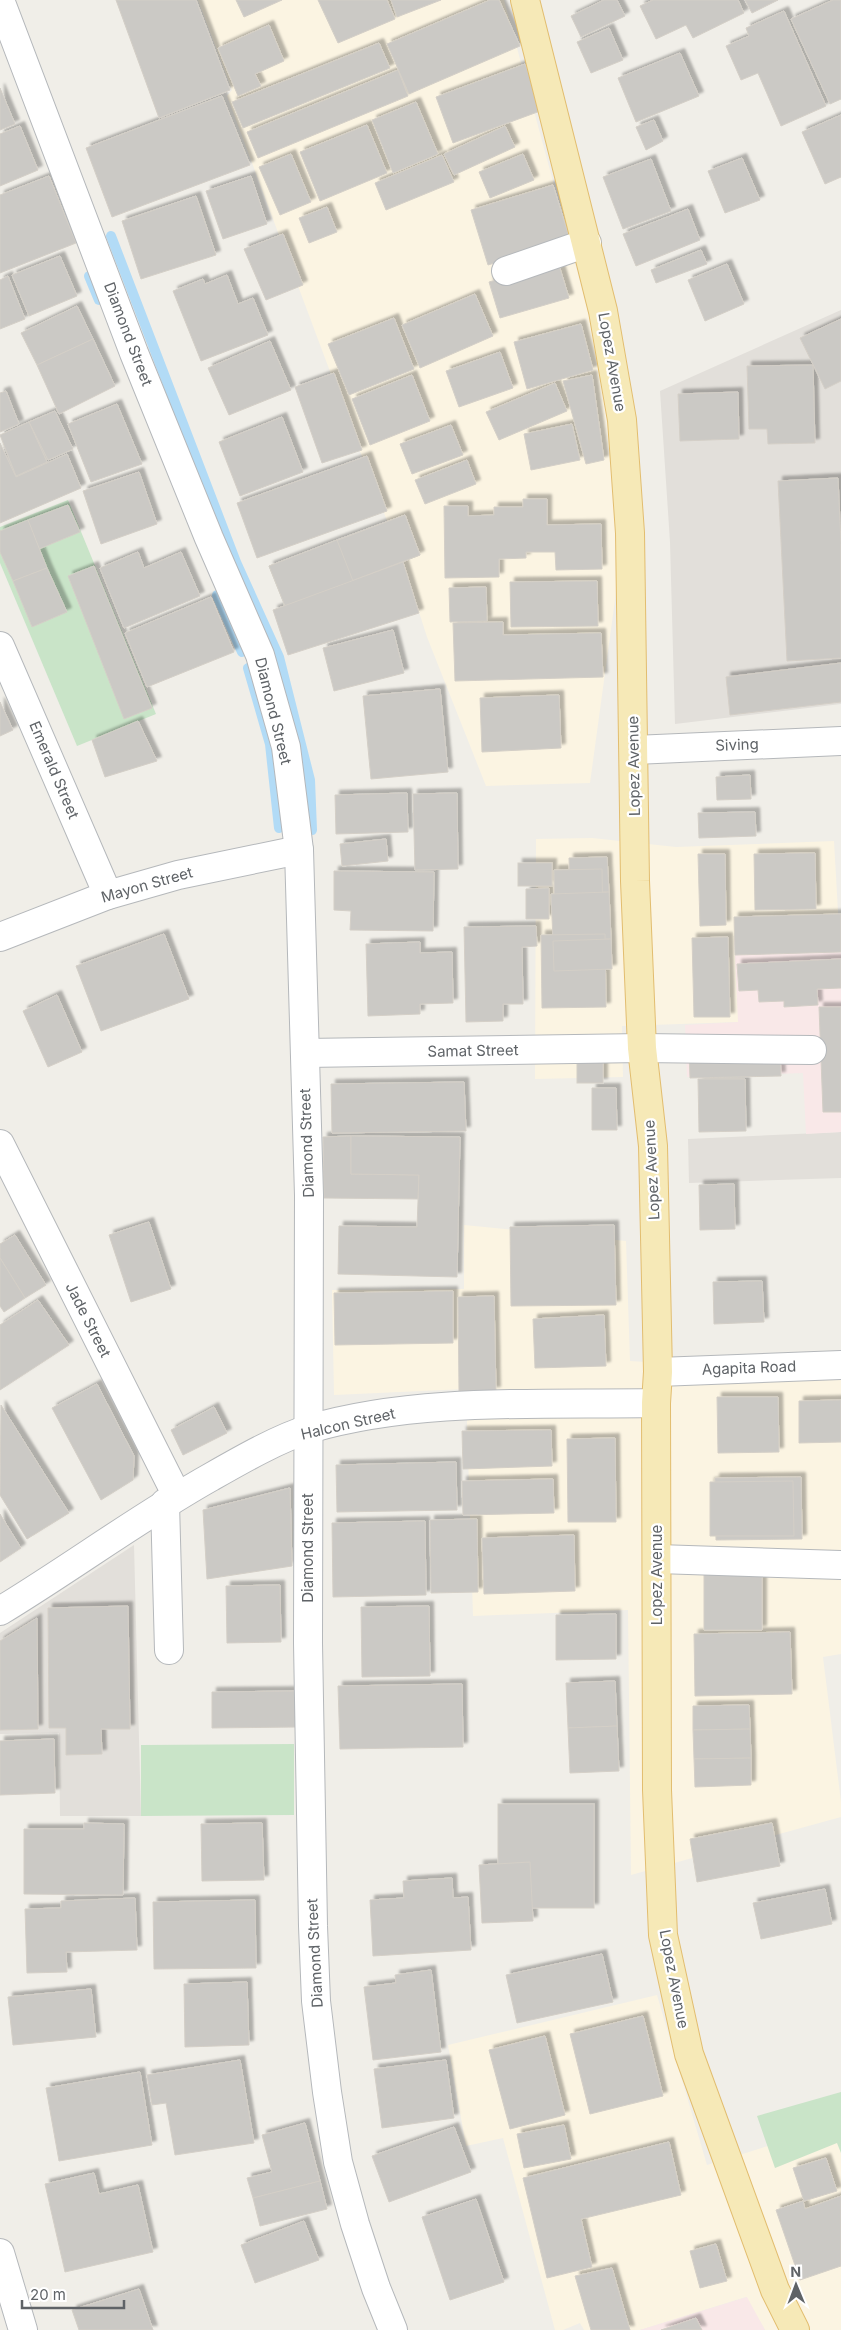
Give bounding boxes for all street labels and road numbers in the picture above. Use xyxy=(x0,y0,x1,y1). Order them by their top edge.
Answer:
street label: Diamond Street xyxy=(100,279,157,388)
street label: Lopez Avenue xyxy=(594,311,631,413)
street label: Diamond Street xyxy=(251,655,296,766)
street label: Lopez Avenue xyxy=(623,716,644,816)
street label: Emerald Street xyxy=(25,718,84,822)
street label: Siving xyxy=(715,734,759,755)
street label: Mayon Street xyxy=(99,862,195,907)
street label: Samat Street xyxy=(427,1040,519,1061)
street label: Diamond Street xyxy=(295,1088,318,1198)
street label: Lopez Avenue xyxy=(639,1119,664,1221)
street label: Jade Street xyxy=(61,1279,115,1360)
street label: Agapita Road xyxy=(701,1356,797,1379)
street label: Halcon Street xyxy=(299,1403,397,1444)
street label: Diamond Street xyxy=(298,1493,317,1603)
street label: Lopez Avenue xyxy=(647,1525,666,1625)
street label: Diamond Street xyxy=(302,1898,327,2008)
street label: Lopez Avenue xyxy=(656,1928,693,2030)

